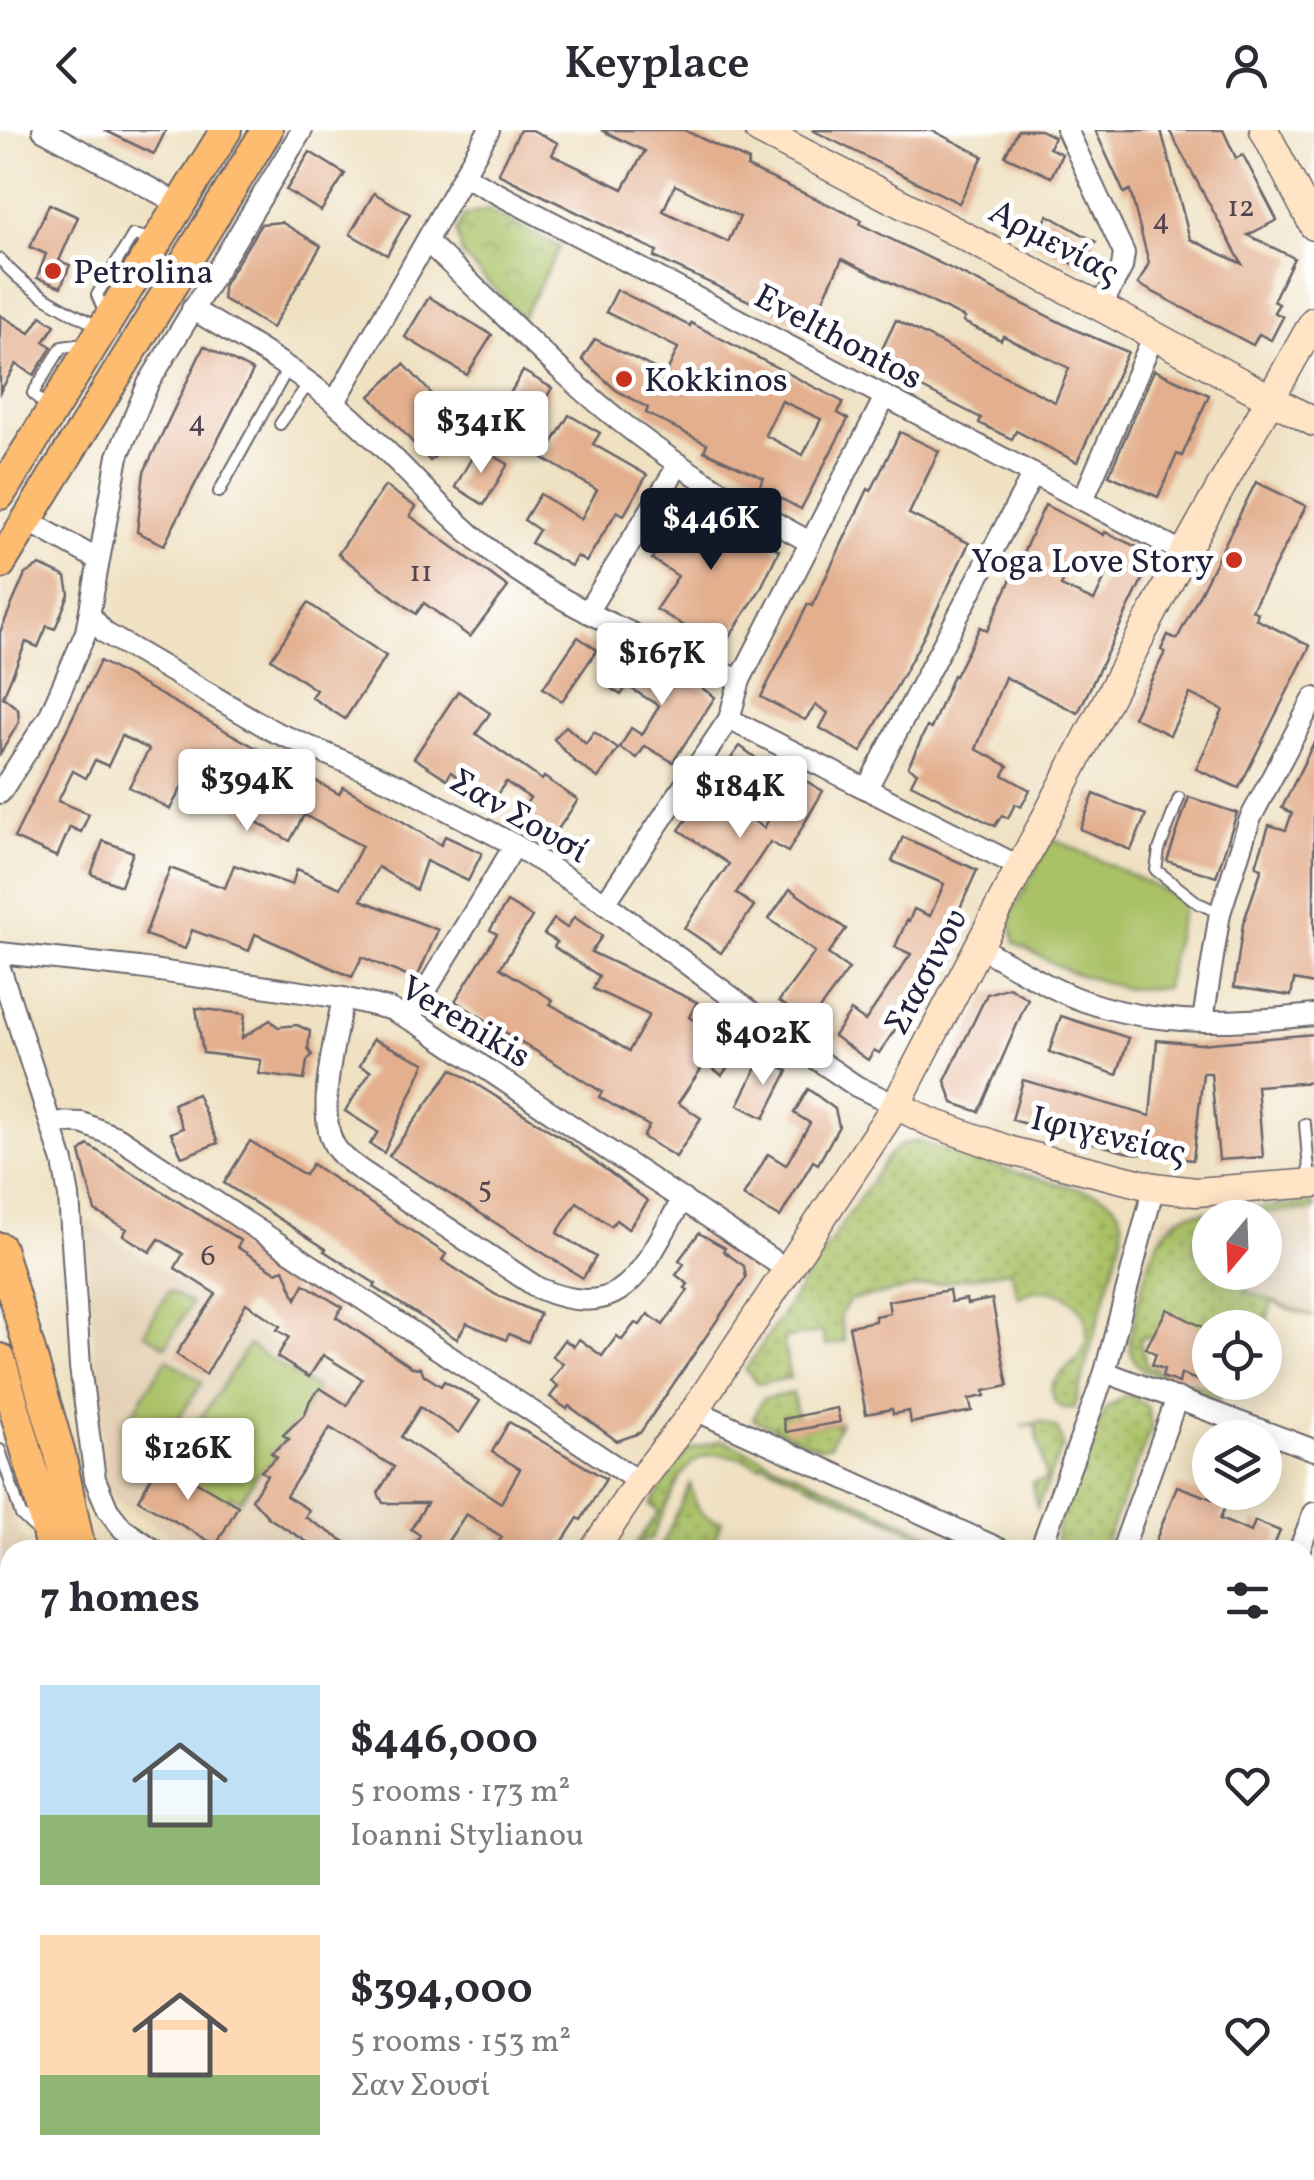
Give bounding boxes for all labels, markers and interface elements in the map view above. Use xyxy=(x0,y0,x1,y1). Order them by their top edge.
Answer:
text: Keyplace xyxy=(564,34,750,97)
icon: back xyxy=(40,38,95,93)
icon: person xyxy=(1219,38,1274,93)
house number: 12 xyxy=(1227,187,1255,229)
street label: Αρμενίας xyxy=(980,189,1127,298)
house number: 4 xyxy=(1152,200,1170,242)
place label: Petrolina xyxy=(73,250,214,298)
marker: Petrolina xyxy=(42,260,64,282)
street label: Evelthontos xyxy=(745,274,930,403)
place label: Kokkinos xyxy=(644,358,788,406)
marker: Kokkinos xyxy=(613,368,635,390)
pin: $341K xyxy=(411,391,551,476)
text: $341K xyxy=(436,401,526,445)
house number: 4 xyxy=(188,402,206,444)
pin: $446K xyxy=(641,488,781,573)
text: $446K xyxy=(662,498,760,542)
place label: Yoga Love Story xyxy=(971,539,1214,587)
marker: Yoga Love Story xyxy=(1223,549,1245,571)
house number: 11 xyxy=(409,552,433,594)
pin: $167K xyxy=(592,623,732,708)
text: $167K xyxy=(619,633,705,677)
pin: $394K xyxy=(177,749,317,834)
pin: $184K xyxy=(670,756,810,841)
street label: Σαν Σουσί xyxy=(440,758,597,877)
text: $394K xyxy=(200,759,294,803)
text: $184K xyxy=(695,766,785,810)
street label: Στασινου xyxy=(874,901,981,1044)
street label: Verenikis xyxy=(390,966,539,1081)
pin: $402K xyxy=(693,1003,833,1088)
text: $402K xyxy=(715,1013,811,1057)
street label: Ιφιγενείας xyxy=(1026,1096,1191,1178)
house number: 5 xyxy=(478,1168,492,1210)
north arrow xyxy=(1192,1200,1282,1290)
map controls xyxy=(1192,1200,1282,1510)
house number: 6 xyxy=(200,1236,216,1278)
button: locate xyxy=(1192,1310,1282,1400)
pin: $126K xyxy=(118,1418,258,1503)
button: layers xyxy=(1192,1420,1282,1510)
text: $126K xyxy=(144,1428,232,1472)
text: 7 homes xyxy=(40,1571,200,1630)
icon: filters xyxy=(1220,1573,1275,1628)
text: $446,000 xyxy=(350,1712,538,1771)
icon: home xyxy=(120,1725,240,1845)
icon: heart xyxy=(1220,1758,1275,1813)
text: 5 rooms · 173 m² xyxy=(350,1771,570,1815)
text: Ioanni Stylianou xyxy=(350,1815,584,1859)
text: $394,000 xyxy=(350,1962,533,2021)
icon: home xyxy=(120,1975,240,2095)
icon: heart xyxy=(1220,2008,1275,2063)
text: 5 rooms · 153 m² xyxy=(350,2021,571,2065)
text: Σαν Σουσί xyxy=(350,2065,490,2109)

